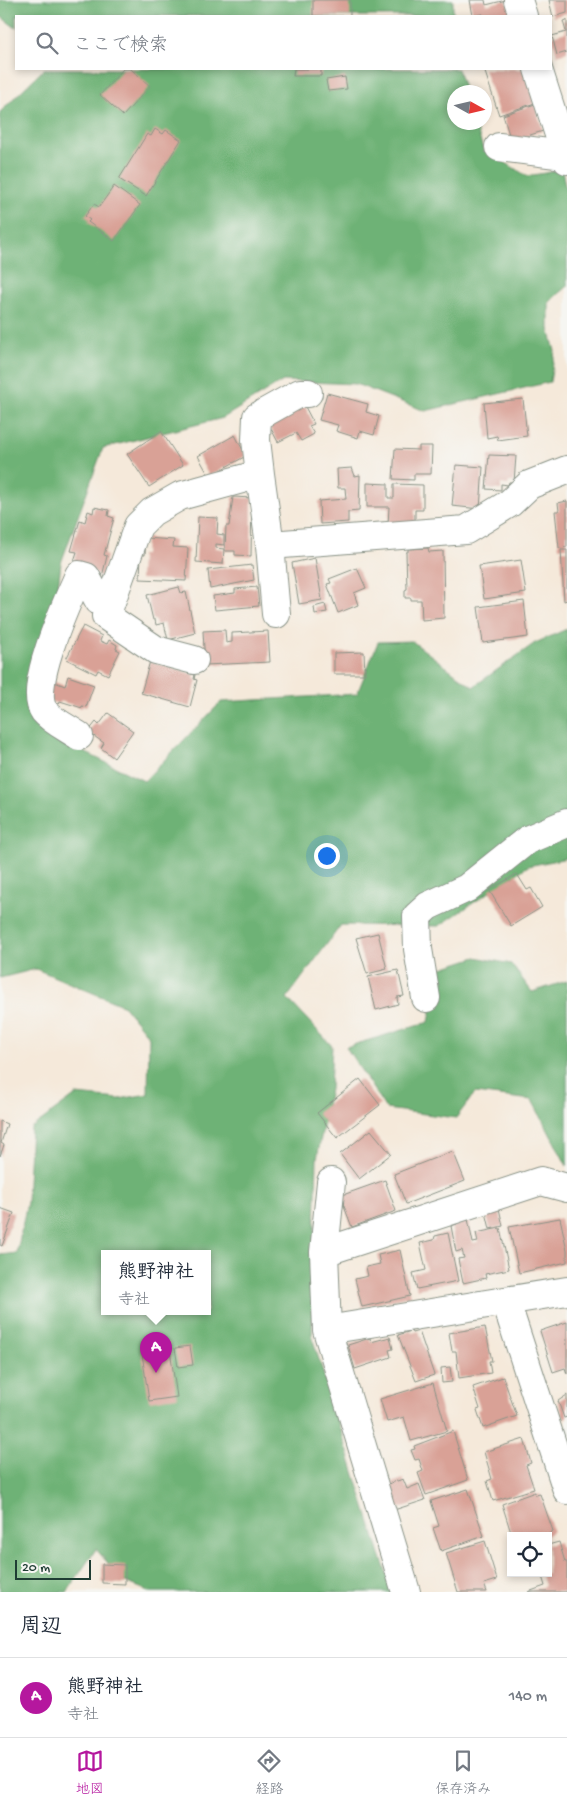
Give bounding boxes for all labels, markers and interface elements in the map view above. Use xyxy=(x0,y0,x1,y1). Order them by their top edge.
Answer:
search box xyxy=(15,15,552,70)
icon: search xyxy=(33,29,61,57)
text: ここで検索 xyxy=(73,35,168,58)
north arrow xyxy=(447,85,492,130)
your location xyxy=(314,843,340,869)
popup xyxy=(101,1250,211,1315)
text: 熊野神社 xyxy=(118,1262,194,1285)
text: 寺社 xyxy=(118,1292,150,1311)
pin: A xyxy=(140,1332,172,1373)
map controls xyxy=(507,1532,552,1577)
button: locate xyxy=(507,1532,552,1577)
scale bar xyxy=(15,1557,91,1580)
text: 20 m xyxy=(22,1560,50,1577)
text: 周辺 xyxy=(20,1616,62,1641)
text: 熊野神社 xyxy=(67,1677,143,1700)
text: A xyxy=(31,1688,41,1707)
text: 140 m xyxy=(509,1688,547,1707)
text: 寺社 xyxy=(67,1707,99,1726)
tab: 地図 xyxy=(76,1747,104,1799)
tab: 経路 xyxy=(255,1747,283,1799)
tab: 保存済み xyxy=(435,1747,491,1799)

